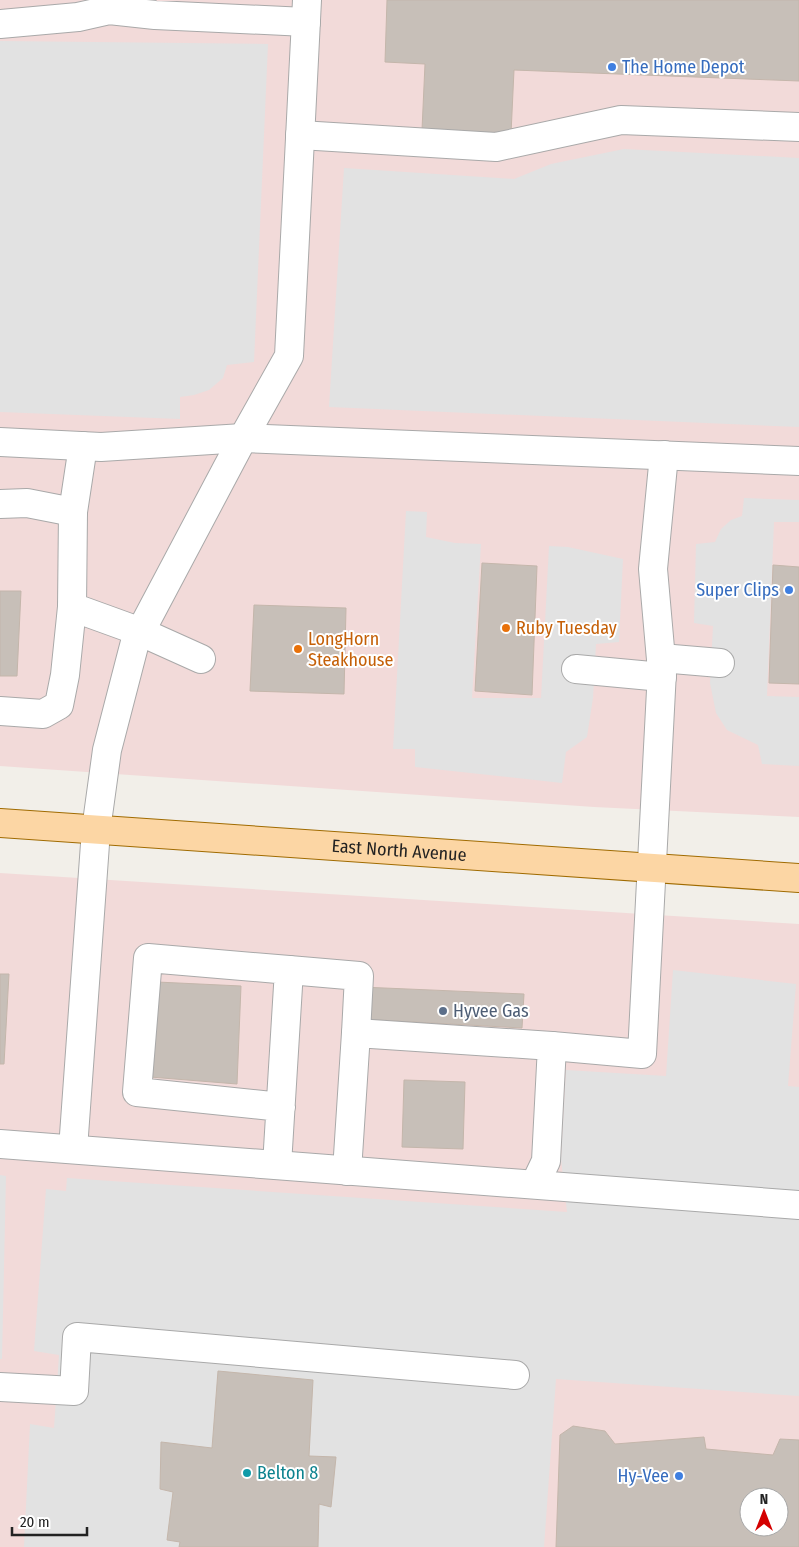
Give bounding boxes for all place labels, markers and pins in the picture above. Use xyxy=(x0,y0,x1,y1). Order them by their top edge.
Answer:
place label: The Home Depot xyxy=(622,56,745,78)
marker: The Home Depot xyxy=(606,61,618,73)
place label: Super Clips xyxy=(696,579,779,601)
marker: Super Clips xyxy=(783,584,795,596)
place label: Ruby Tuesday xyxy=(516,617,617,639)
marker: Ruby Tuesday xyxy=(500,622,512,634)
place label: LongHorn Steakhouse xyxy=(308,628,394,671)
marker: LongHorn Steakhouse xyxy=(292,643,304,655)
place label: Hyvee Gas xyxy=(453,1000,529,1022)
marker: Hyvee Gas xyxy=(437,1005,449,1017)
place label: Belton 8 xyxy=(257,1462,318,1484)
place label: Hy-Vee xyxy=(618,1465,669,1487)
marker: Belton 8 xyxy=(241,1467,253,1479)
marker: Hy-Vee xyxy=(673,1470,685,1482)

